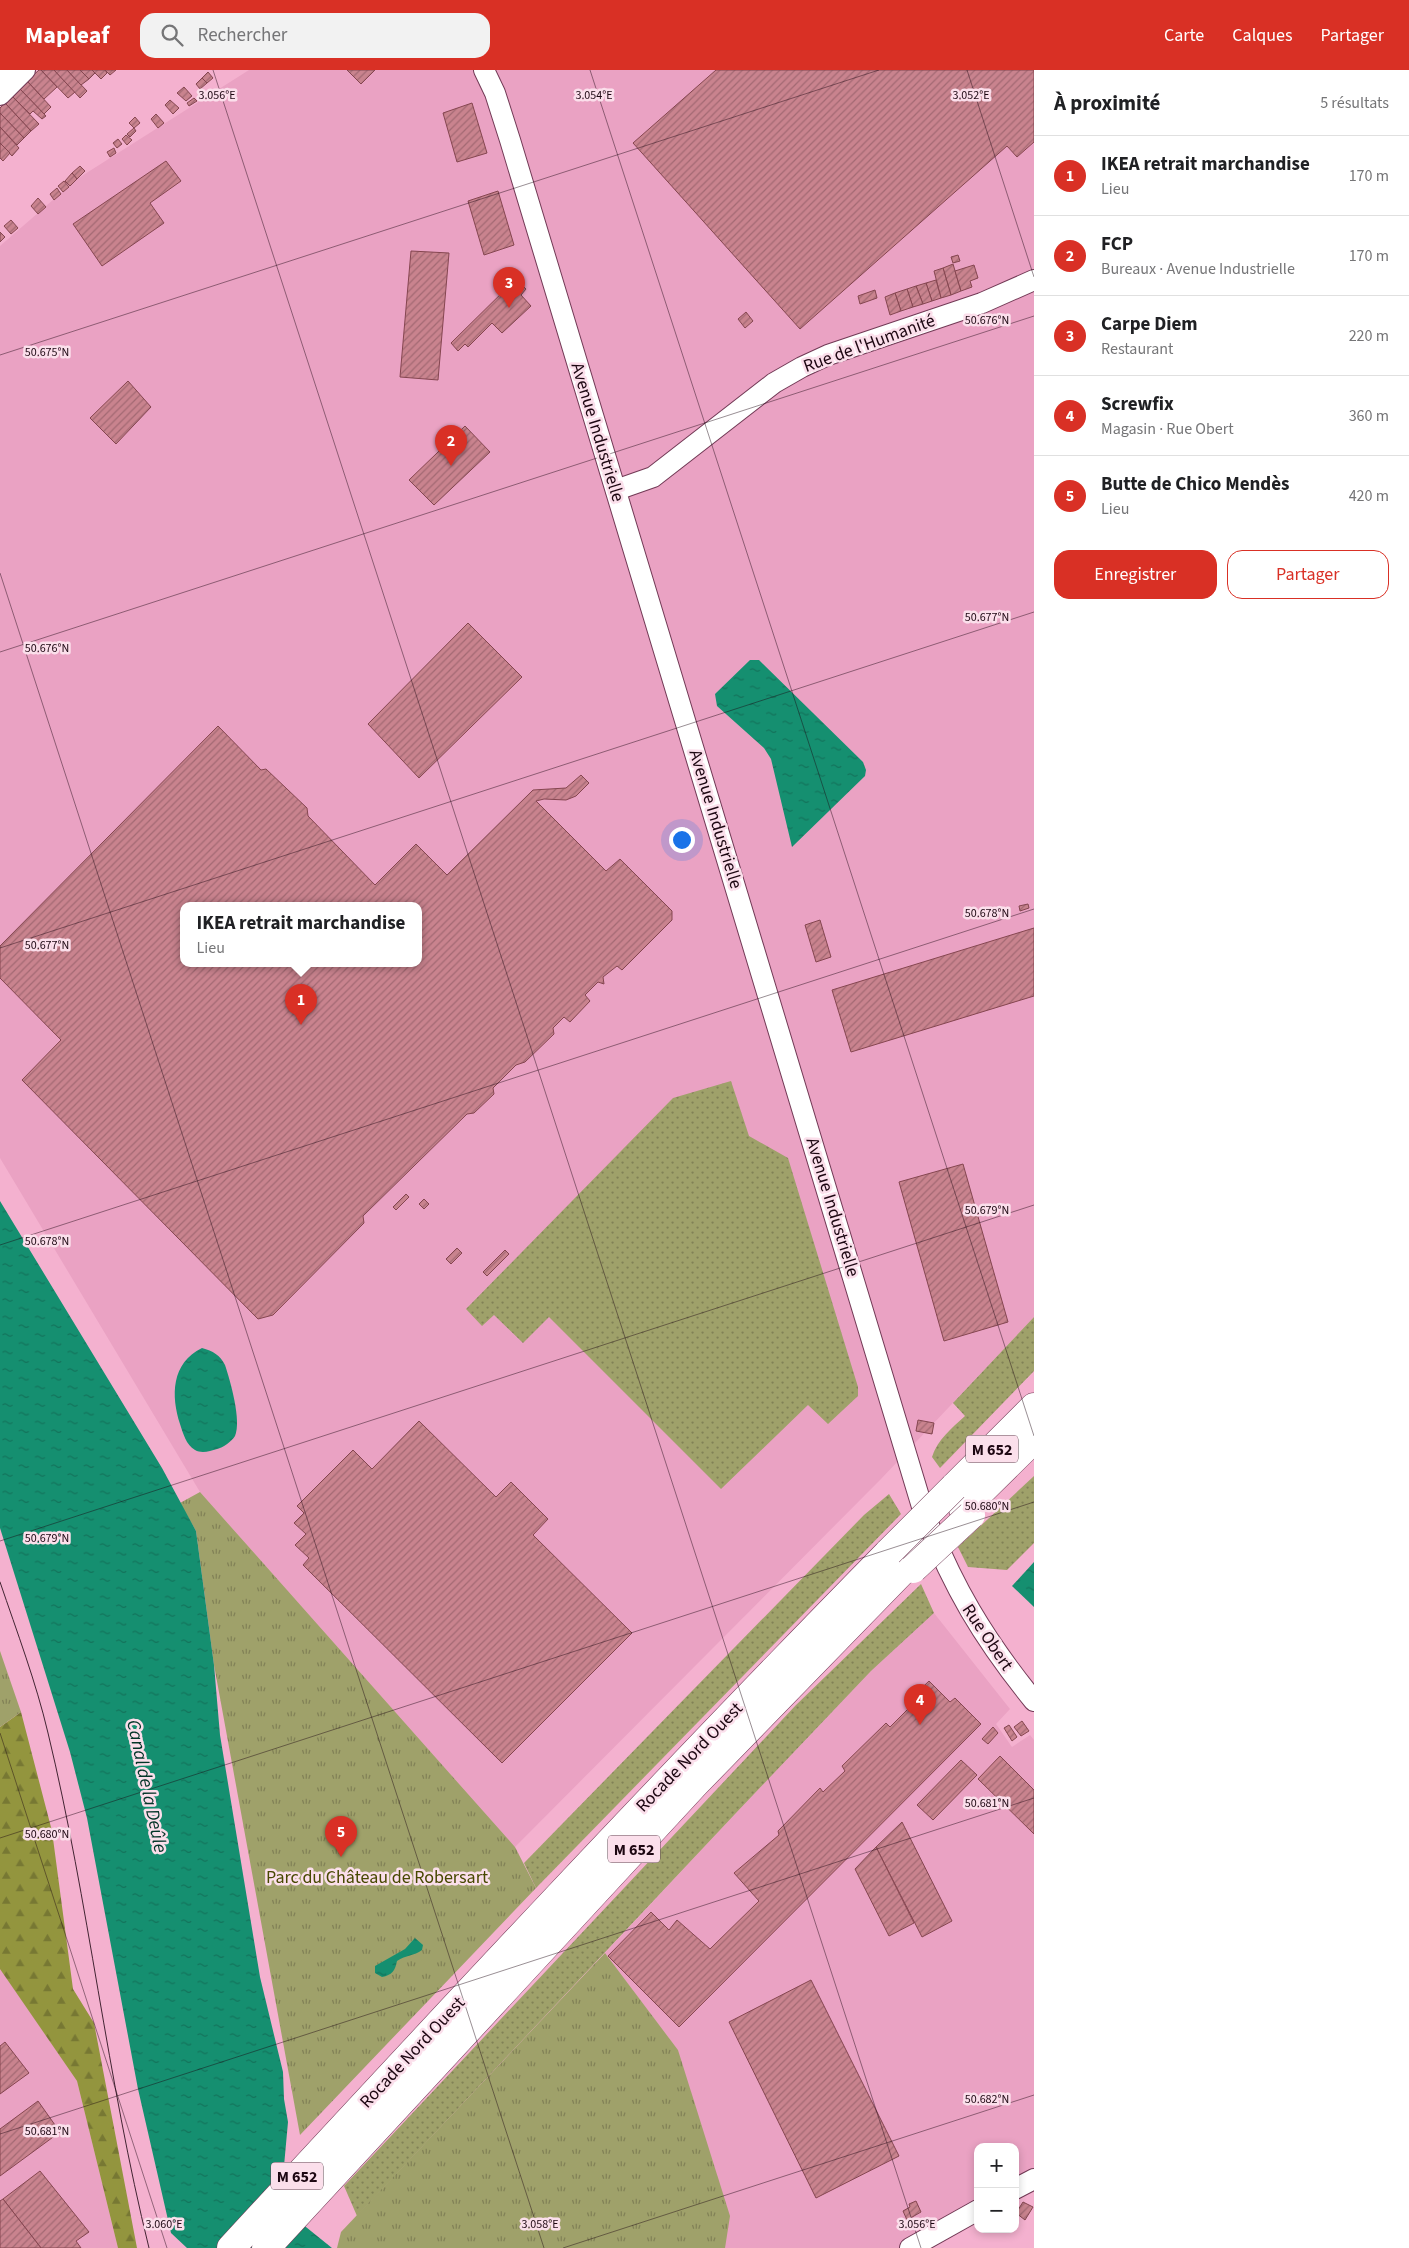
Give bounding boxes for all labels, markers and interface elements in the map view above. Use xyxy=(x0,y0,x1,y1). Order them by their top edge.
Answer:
search box xyxy=(140,13,490,58)
text: Mapleaf xyxy=(25,18,110,53)
icon: search xyxy=(158,21,186,49)
text: Rechercher xyxy=(198,22,287,49)
text: Carte xyxy=(1164,23,1204,48)
text: Calques xyxy=(1232,23,1292,48)
text: Partager xyxy=(1320,23,1384,48)
text: 3.056°E xyxy=(198,87,236,104)
text: 3.054°E xyxy=(575,87,613,104)
text: 3.052°E xyxy=(952,87,990,104)
text: À proximité xyxy=(1054,88,1160,118)
text: 5 résultats xyxy=(1320,92,1389,114)
text: IKEA retrait marchandise xyxy=(1101,151,1310,178)
text: 1 xyxy=(1066,165,1074,187)
text: 170 m xyxy=(1349,165,1389,187)
text: Lieu xyxy=(1101,178,1129,200)
text: FCP xyxy=(1101,231,1133,258)
text: 2 xyxy=(1066,245,1074,267)
text: 170 m xyxy=(1349,245,1389,267)
text: Bureaux · Avenue Industrielle xyxy=(1101,258,1295,280)
pin: 3 xyxy=(493,267,525,308)
street label: Rue de l'Humanité xyxy=(800,308,939,379)
text: Carpe Diem xyxy=(1101,311,1198,338)
text: 50.676°N xyxy=(965,312,1009,329)
text: 3 xyxy=(1066,325,1074,347)
text: 220 m xyxy=(1349,325,1389,347)
text: Restaurant xyxy=(1101,338,1174,360)
text: 50.675°N xyxy=(25,344,69,361)
street label: Avenue Industrielle xyxy=(564,359,631,505)
text: Screwfix xyxy=(1101,391,1174,418)
text: 4 xyxy=(1066,405,1074,427)
text: 360 m xyxy=(1349,405,1389,427)
text: Magasin · Rue Obert xyxy=(1101,418,1234,440)
pin: 2 xyxy=(435,425,467,466)
text: Butte de Chico Mendès xyxy=(1101,471,1290,498)
text: 5 xyxy=(1066,485,1074,507)
text: 420 m xyxy=(1349,485,1389,507)
text: Lieu xyxy=(1101,498,1129,520)
button: Enregistrer xyxy=(1054,550,1217,599)
button: Partager xyxy=(1227,550,1389,599)
text: 50.677°N xyxy=(965,609,1009,626)
text: 50.676°N xyxy=(25,640,69,657)
street label: Avenue Industrielle xyxy=(682,746,749,892)
your location xyxy=(669,827,695,853)
popup xyxy=(180,902,422,967)
text: 50.678°N xyxy=(965,905,1009,922)
text: IKEA retrait marchandise xyxy=(197,910,405,937)
text: 50.677°N xyxy=(25,937,69,954)
text: Lieu xyxy=(197,937,225,959)
pin: 1 xyxy=(285,984,317,1025)
street label: Avenue Industrielle xyxy=(799,1134,866,1280)
text: 50.679°N xyxy=(965,1202,1009,1219)
text: 50.678°N xyxy=(25,1233,69,1250)
road number: M 652 xyxy=(966,1436,1018,1462)
text: 50.680°N xyxy=(965,1498,1009,1515)
text: 50.679°N xyxy=(25,1530,69,1547)
street label: Rue Obert xyxy=(956,1599,1019,1676)
pin: 4 xyxy=(904,1684,936,1725)
street label: Rocade Nord Ouest xyxy=(630,1697,749,1818)
water label: Canal de la Deûle xyxy=(119,1717,174,1855)
text: 50.681°N xyxy=(965,1795,1009,1812)
pin: 5 xyxy=(325,1816,357,1857)
text: 50.680°N xyxy=(25,1826,69,1843)
road number: M 652 xyxy=(608,1836,660,1862)
park label: Parc du Château de Robersart xyxy=(266,1865,488,1890)
street label: Rocade Nord Ouest xyxy=(354,1991,471,2114)
text: 50.682°N xyxy=(965,2091,1009,2108)
text: 50.681°N xyxy=(25,2123,69,2140)
map controls xyxy=(974,2143,1019,2233)
button: + xyxy=(974,2143,1019,2188)
road number: M 652 xyxy=(271,2162,323,2190)
button: − xyxy=(974,2188,1019,2233)
text: 3.060°E xyxy=(145,2216,183,2233)
text: 3.058°E xyxy=(521,2216,559,2233)
text: 3.056°E xyxy=(898,2216,936,2233)

